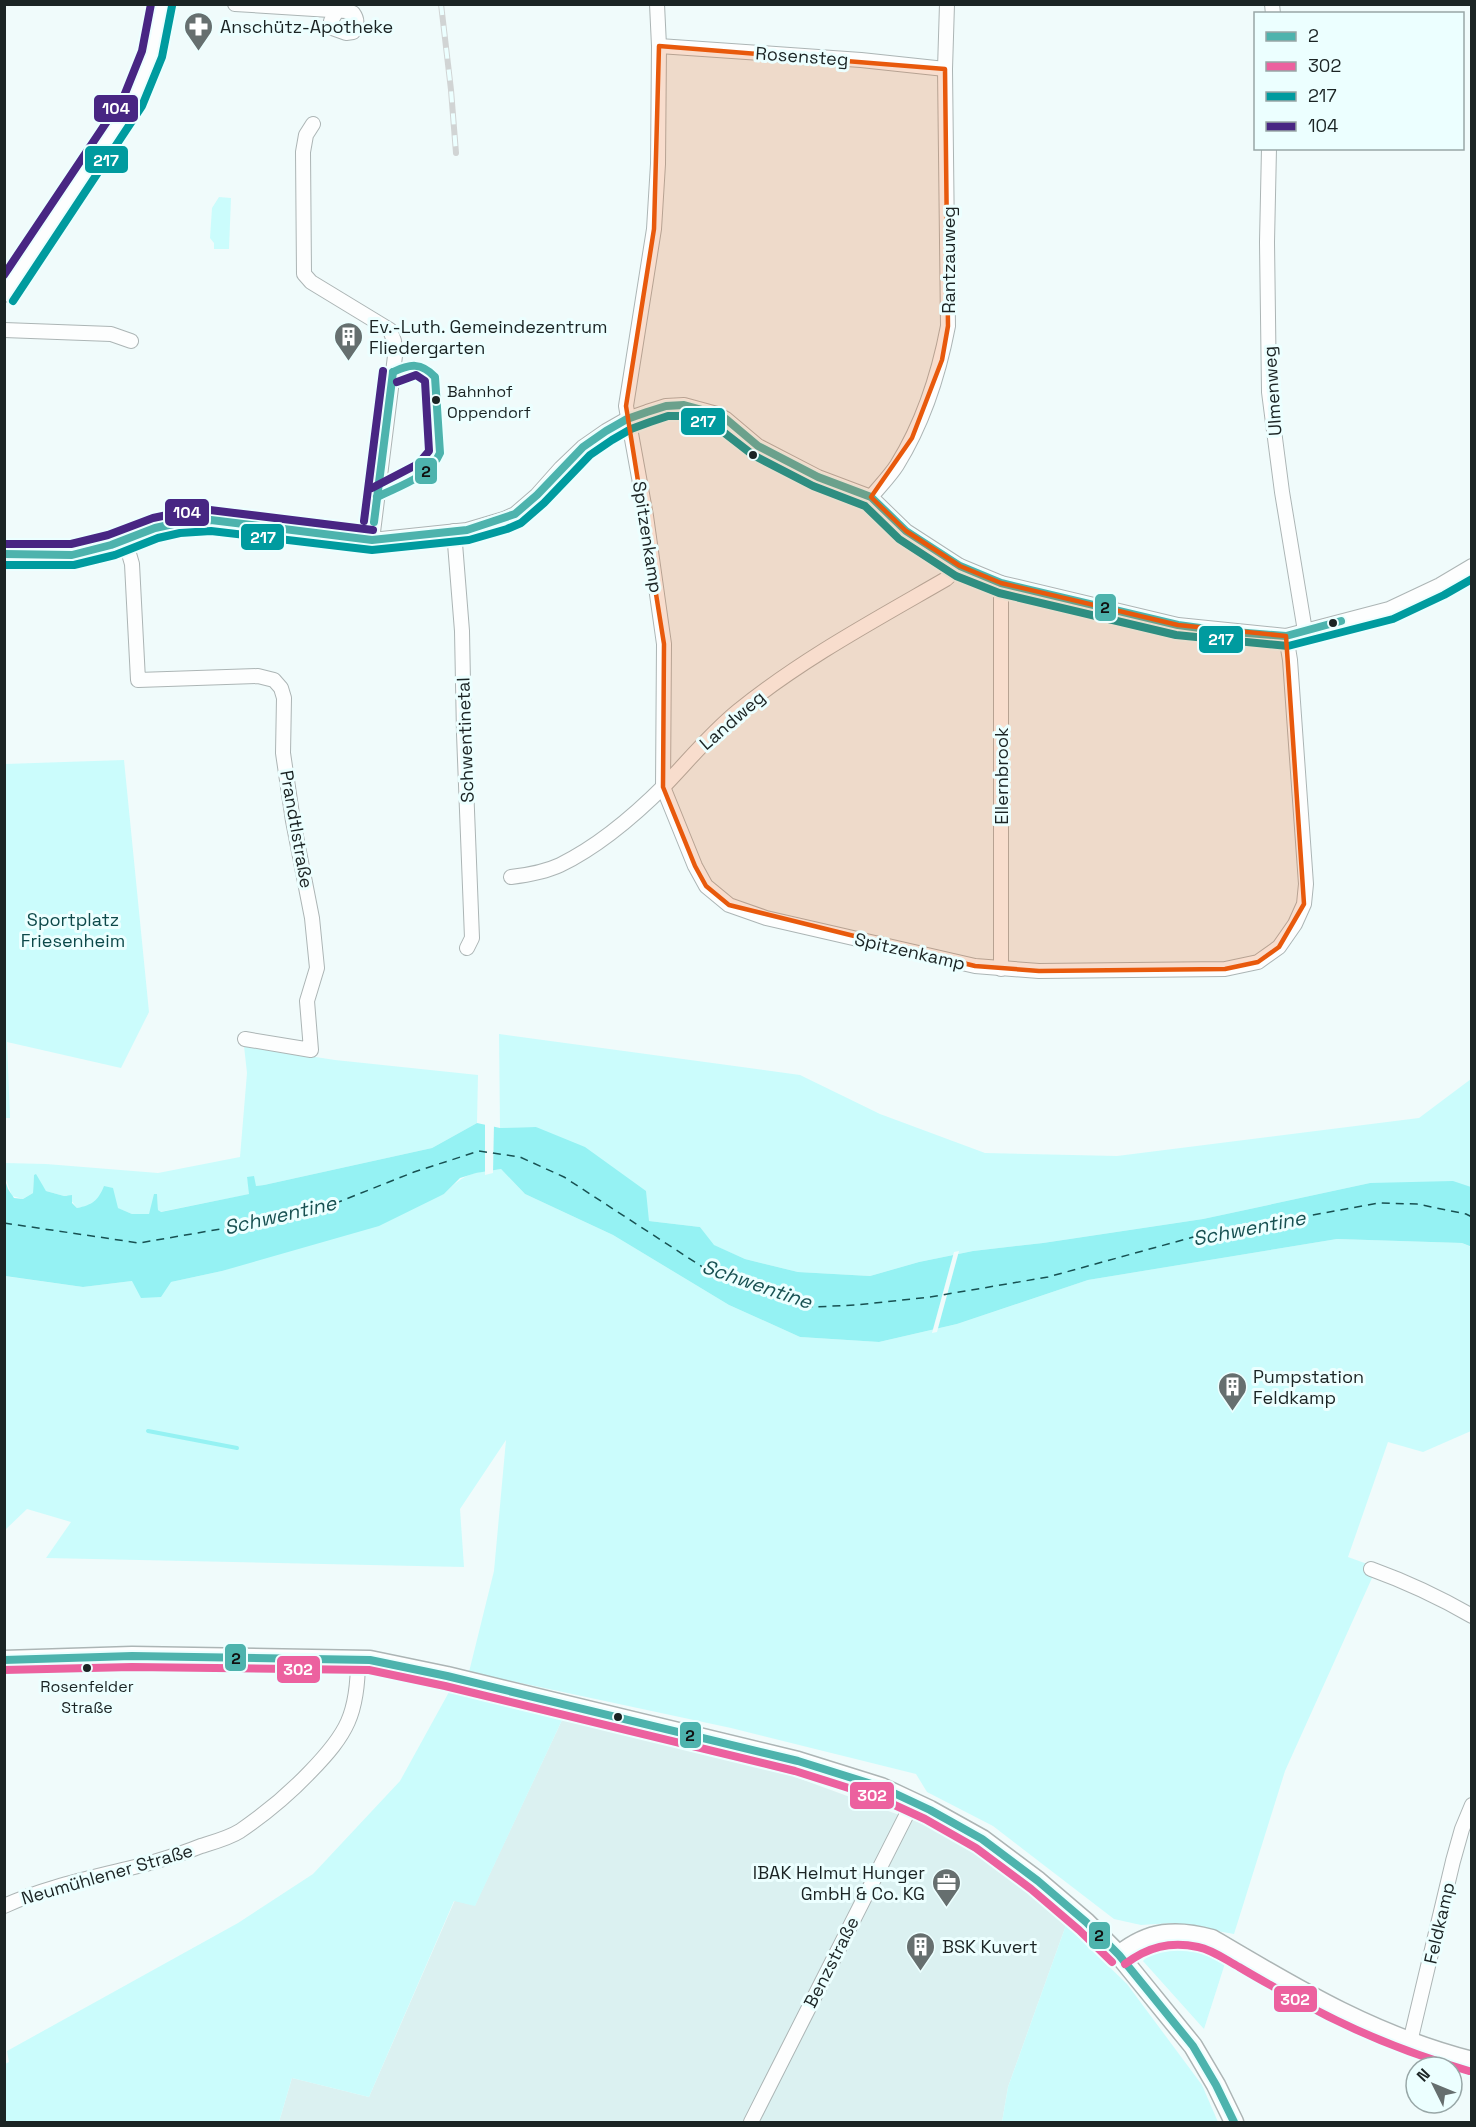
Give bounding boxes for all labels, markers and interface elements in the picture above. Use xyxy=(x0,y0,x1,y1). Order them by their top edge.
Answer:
pharmacy icon: Anschütz-Apotheke xyxy=(183,10,215,52)
legend xyxy=(1254,12,1464,150)
place label: Anschütz-Apotheke xyxy=(220,15,393,38)
text: 2 xyxy=(1308,24,1319,47)
street label: Rosensteg xyxy=(755,41,849,71)
text: 302 xyxy=(1308,54,1341,77)
text: 217 xyxy=(1308,84,1337,107)
line badge: 104 xyxy=(93,94,139,123)
text: 104 xyxy=(102,98,130,119)
text: 104 xyxy=(1308,114,1338,137)
line badge: 217 xyxy=(84,145,129,174)
text: 217 xyxy=(93,150,119,171)
street label: Rantzauweg xyxy=(937,206,960,314)
place label: Ev.-Luth. Gemeindezentrum Fliedergarten xyxy=(369,315,608,359)
building icon: Ev.-Luth. Gemeindezentrum Fliedergarten xyxy=(332,320,364,362)
street label: Ulmenweg xyxy=(1257,345,1287,437)
place label: Bahnhof Oppendorf xyxy=(447,381,531,423)
marker: Bahnhof Oppendorf xyxy=(430,394,442,406)
line badge: 217 xyxy=(680,407,726,436)
text: 217 xyxy=(690,411,716,432)
unlabelled marker xyxy=(747,449,759,461)
line badge: 2 xyxy=(414,457,438,485)
text: 2 xyxy=(421,461,431,482)
street label: Spitzenkamp xyxy=(628,479,668,595)
line badge: 104 xyxy=(164,498,210,527)
text: 104 xyxy=(173,502,201,523)
line badge: 217 xyxy=(240,523,285,551)
text: 217 xyxy=(250,527,276,548)
line badge: 2 xyxy=(1094,593,1117,622)
text: 2 xyxy=(1100,597,1110,618)
unlabelled marker xyxy=(1327,617,1339,629)
line badge: 217 xyxy=(1198,625,1244,654)
text: 217 xyxy=(1208,629,1234,650)
street label: Schwentinetal xyxy=(451,677,479,803)
street label: Landweg xyxy=(695,685,769,755)
street label: Ellernbrook xyxy=(990,727,1013,825)
street label: Prandtlstraße xyxy=(275,768,319,890)
park label: Sportplatz Friesenheim xyxy=(21,908,125,952)
street label: Spitzenkamp xyxy=(852,927,968,975)
water label: Schwentine xyxy=(221,1189,340,1241)
water label: Schwentine xyxy=(1190,1204,1309,1252)
water label: Schwentine xyxy=(699,1253,816,1315)
place label: Pumpstation Feldkamp xyxy=(1253,1365,1364,1409)
building icon: Pumpstation Feldkamp xyxy=(1216,1370,1248,1412)
line badge: 2 xyxy=(224,1643,247,1672)
text: 2 xyxy=(231,1648,241,1669)
line badge: 302 xyxy=(276,1655,321,1684)
text: 302 xyxy=(283,1659,313,1680)
marker: Rosenfelder Straße xyxy=(81,1662,93,1674)
place label: Rosenfelder Straße xyxy=(40,1676,134,1718)
unlabelled marker xyxy=(612,1711,624,1723)
line badge: 2 xyxy=(679,1721,702,1749)
text: 2 xyxy=(685,1725,695,1746)
line badge: 302 xyxy=(849,1781,895,1810)
text: 302 xyxy=(857,1785,887,1806)
street label: Neumühlener Straße xyxy=(19,1839,195,1909)
place label: IBAK Helmut Hunger GmbH & Co. KG xyxy=(753,1861,925,1905)
office icon: IBAK Helmut Hunger GmbH & Co. KG xyxy=(930,1866,962,1908)
street label: Feldkamp xyxy=(1418,1880,1460,1966)
street label: Benzstraße xyxy=(798,1913,864,2011)
line badge: 2 xyxy=(1088,1921,1111,1950)
text: 2 xyxy=(1094,1925,1104,1946)
building icon: BSK Kuvert xyxy=(905,1930,937,1972)
place label: BSK Kuvert xyxy=(942,1935,1037,1958)
line badge: 302 xyxy=(1273,1985,1318,2013)
text: 302 xyxy=(1280,1989,1310,2010)
north arrow xyxy=(1404,2055,1464,2115)
text: N xyxy=(1412,2064,1435,2086)

